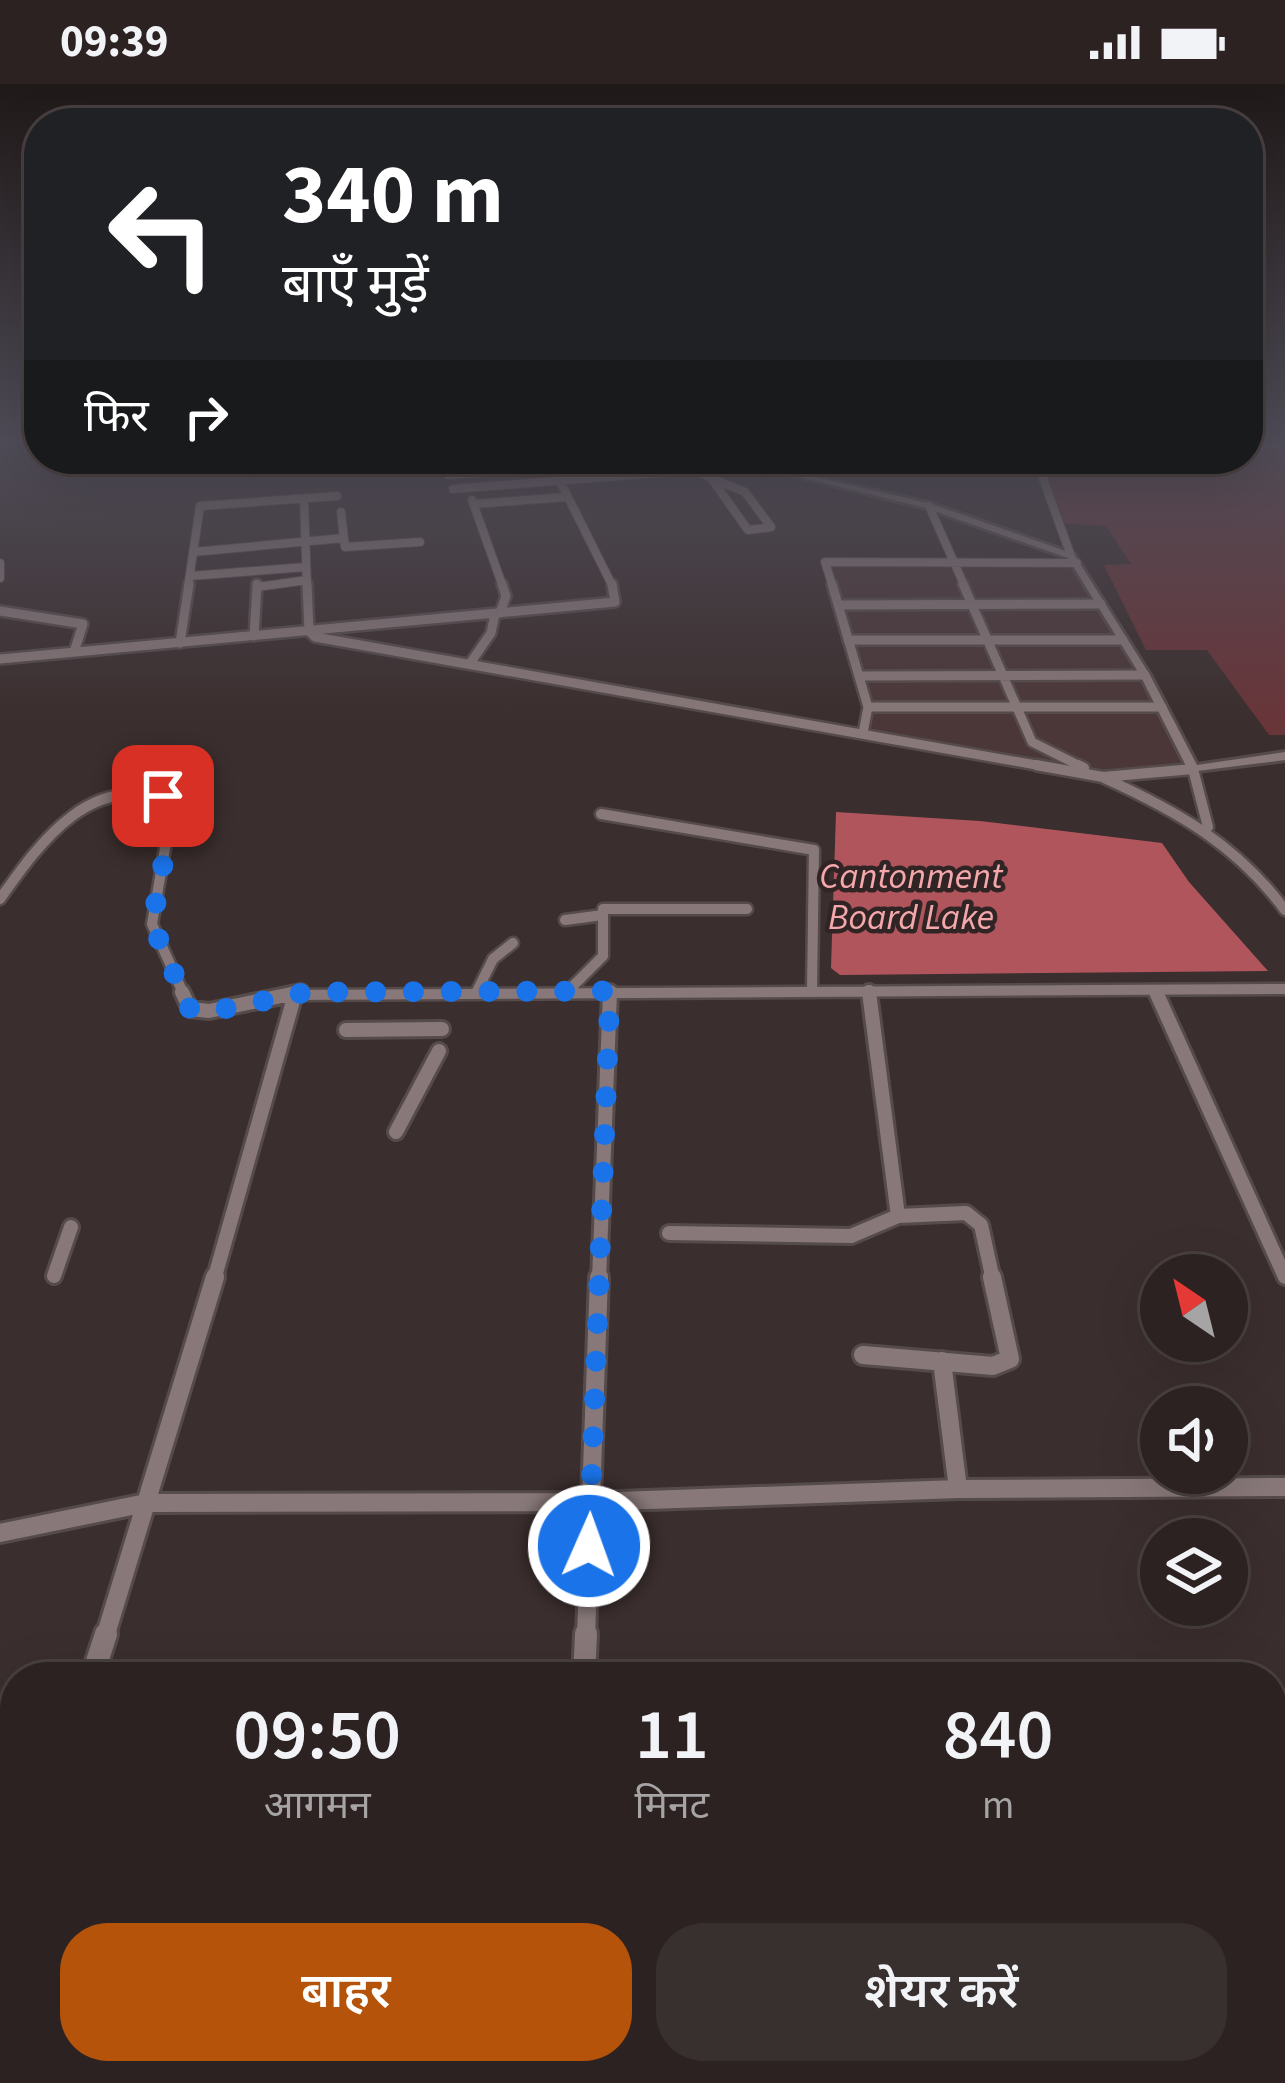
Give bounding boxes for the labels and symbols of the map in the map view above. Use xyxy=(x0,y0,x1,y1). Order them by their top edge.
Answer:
pin xyxy=(112,745,214,847)
water label: Cantonment Board Lake xyxy=(819,851,1004,943)
north arrow xyxy=(1140,1254,1248,1362)
position arrow xyxy=(526,1483,652,1609)

